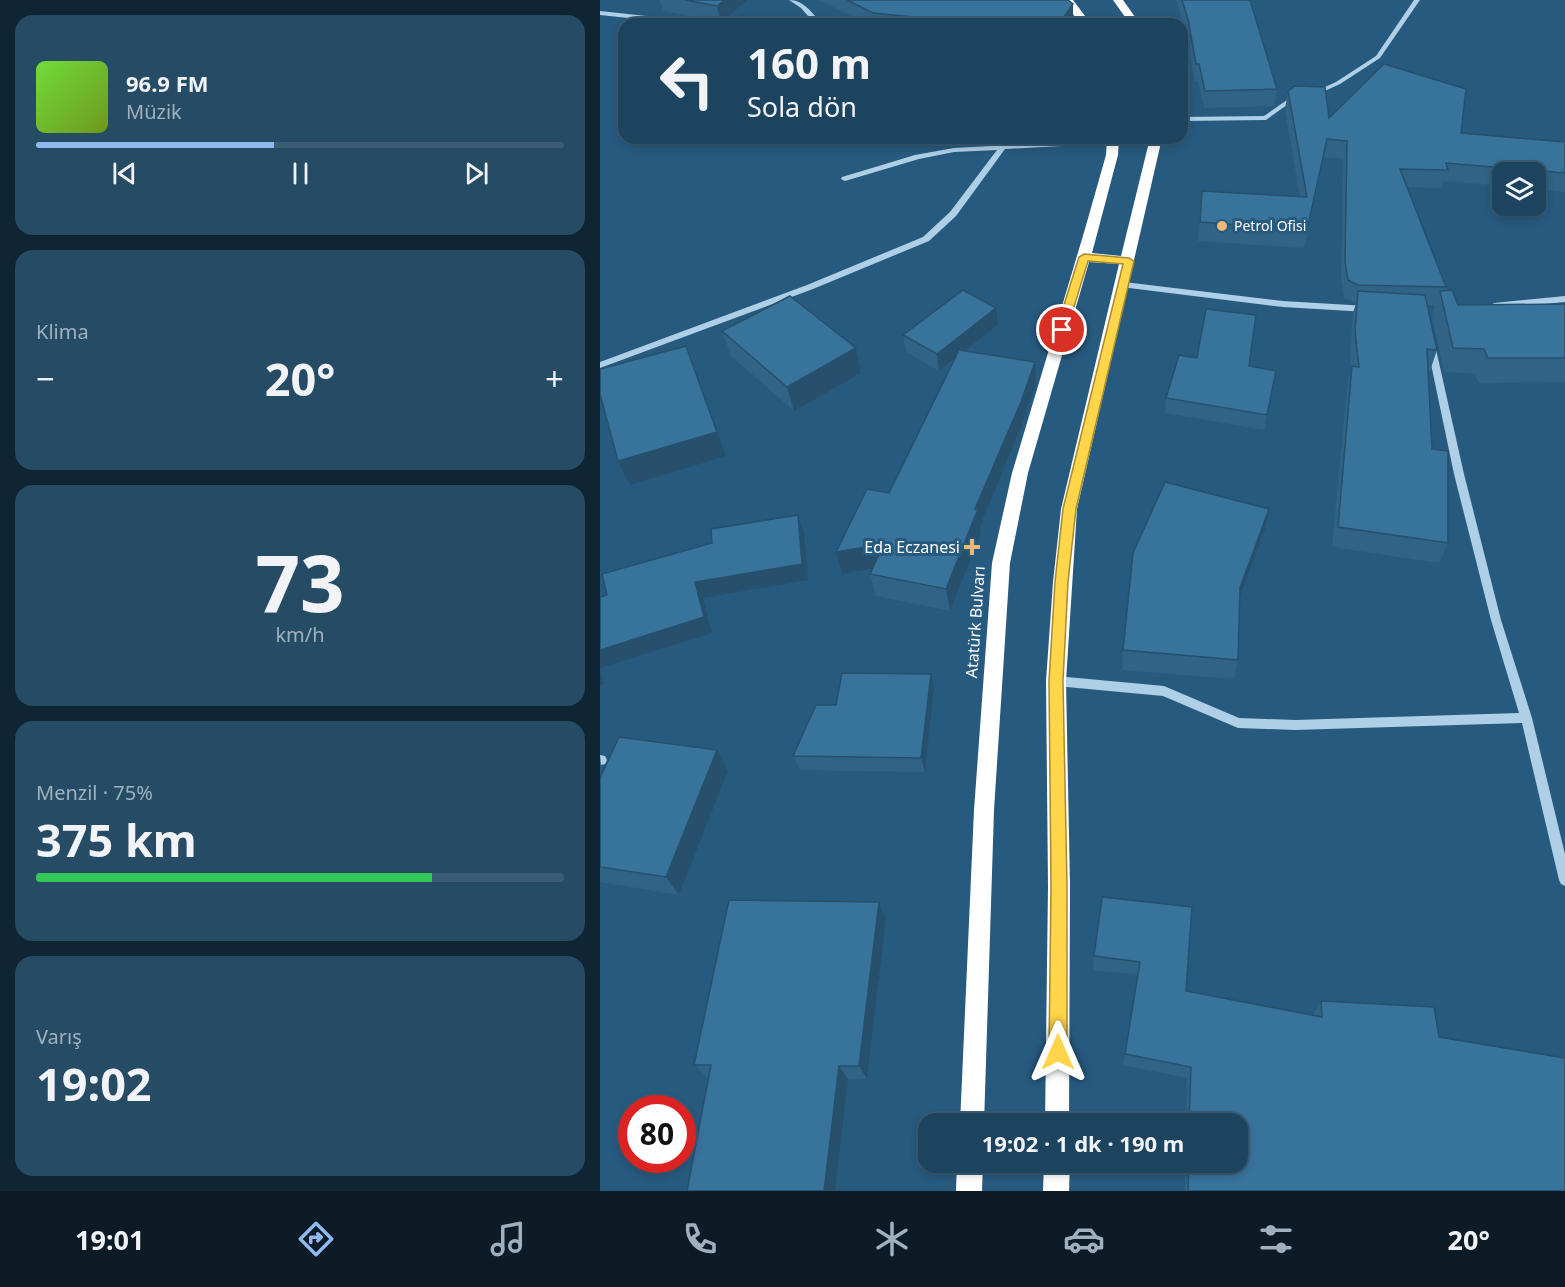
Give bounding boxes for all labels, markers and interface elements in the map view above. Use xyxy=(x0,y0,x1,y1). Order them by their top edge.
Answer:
text: 160 m xyxy=(747,34,871,91)
icon: left xyxy=(648,42,726,120)
text: 96.9 FM xyxy=(126,68,208,98)
text: Sola dön xyxy=(747,88,857,125)
text: Müzik xyxy=(126,98,182,125)
icon: previous xyxy=(108,157,141,190)
icon: pause xyxy=(284,157,317,190)
icon: next xyxy=(460,157,493,190)
map controls xyxy=(1492,162,1546,216)
button: layers xyxy=(1492,162,1546,216)
place label: Petrol Ofisi xyxy=(1234,216,1306,235)
marker: Petrol Ofisi xyxy=(1215,219,1229,233)
pin xyxy=(1036,304,1087,355)
icon: arrive xyxy=(1045,313,1078,346)
text: Klima xyxy=(36,318,89,345)
text: 20° xyxy=(265,348,335,409)
text: − xyxy=(36,356,55,401)
text: + xyxy=(545,356,564,401)
text: 73 xyxy=(255,529,345,635)
place label: Eda Eczanesi xyxy=(864,536,960,558)
marker: Eda Eczanesi xyxy=(965,540,979,554)
street label: Atatürk Bulvarı xyxy=(960,565,990,679)
text: km/h xyxy=(275,621,325,648)
text: Menzil · 75% xyxy=(36,779,153,806)
text: 375 km xyxy=(36,809,197,870)
position arrow xyxy=(1026,1020,1090,1084)
text: Varış xyxy=(36,1023,82,1050)
text: 19:02 xyxy=(36,1053,152,1114)
speed limit sign: 80 xyxy=(618,1095,696,1173)
text: 19:02 · 1 dk · 190 m xyxy=(982,1128,1184,1158)
icon: directions xyxy=(295,1218,337,1260)
icon: music xyxy=(487,1218,529,1260)
icon: phone xyxy=(679,1218,721,1260)
icon: climate xyxy=(871,1218,913,1260)
icon: car xyxy=(1063,1218,1105,1260)
icon: filters xyxy=(1255,1218,1297,1260)
text: 19:01 xyxy=(75,1221,144,1258)
text: 20° xyxy=(1448,1221,1490,1258)

